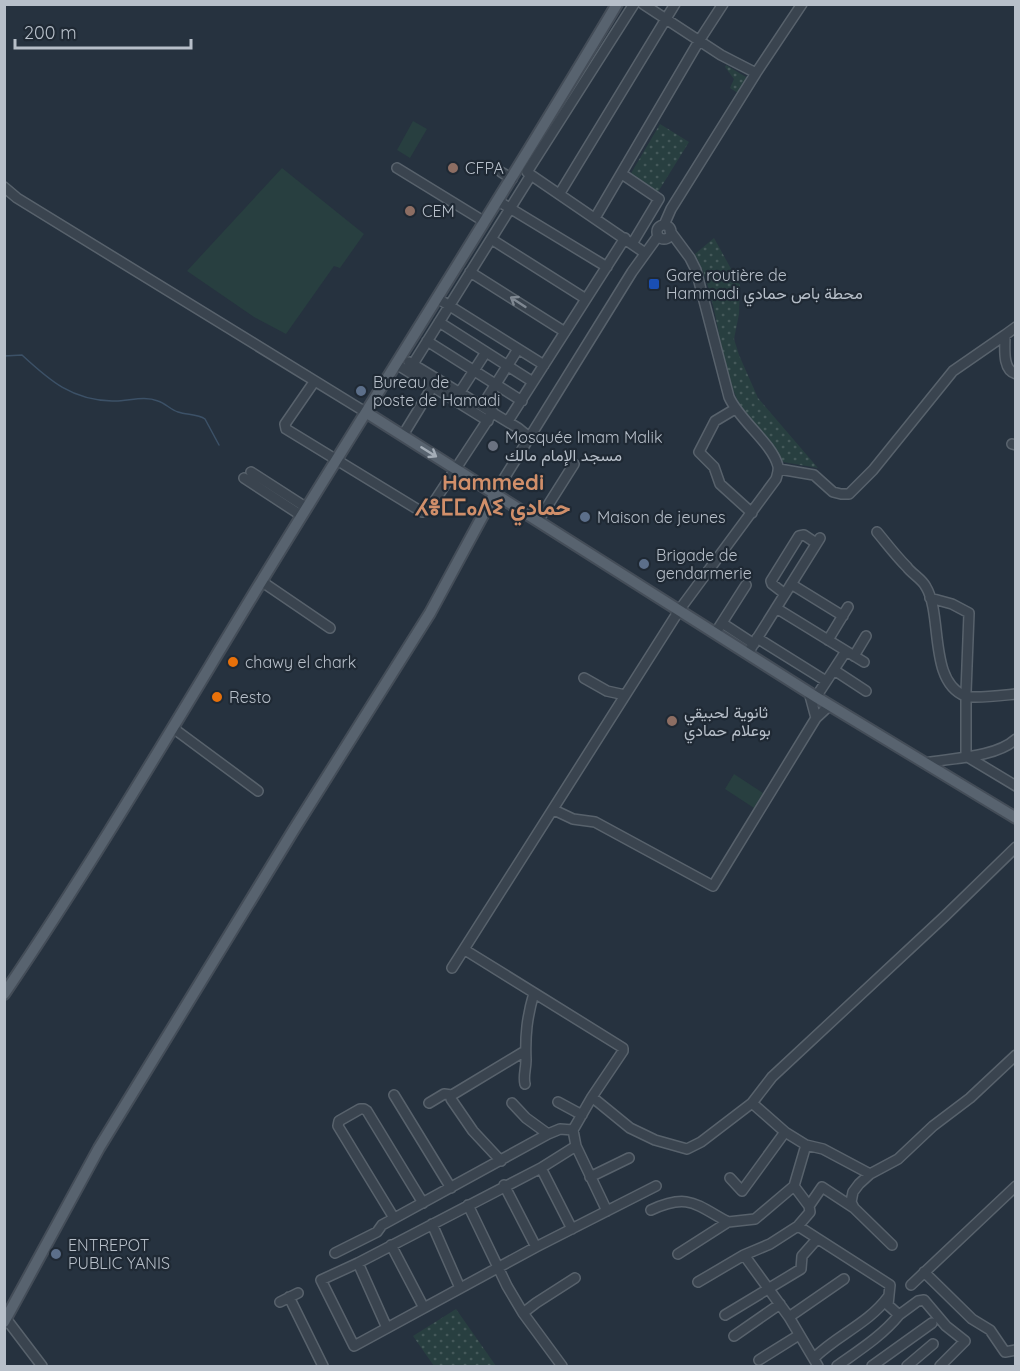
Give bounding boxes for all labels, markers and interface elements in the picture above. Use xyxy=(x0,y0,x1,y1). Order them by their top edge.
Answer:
scale bar xyxy=(15,12,190,50)
text: 200 m xyxy=(24,21,77,44)
place label: CFPA xyxy=(465,158,504,178)
marker: CFPA xyxy=(446,161,460,175)
place label: CEM xyxy=(422,201,455,221)
marker: CEM xyxy=(403,204,417,218)
place label: Gare routière de Hammadi محطة باص حمادي xyxy=(666,265,863,307)
marker: Gare routière de Hammadi محطة باص حمادي xyxy=(647,277,661,291)
one-way arrow xyxy=(509,295,526,308)
place label: Bureau de poste de Hamadi xyxy=(373,372,500,410)
marker: Bureau de poste de Hamadi xyxy=(354,384,368,398)
place label: Mosquée Imam Malik مسجد الإمام مالك xyxy=(505,427,663,466)
marker: Mosquée Imam Malik مسجد الإمام مالك xyxy=(486,439,500,453)
one-way arrow xyxy=(420,446,437,458)
district label: Hammedi ⵃⴻⵎⵎⴰⴷⵉ حمادي xyxy=(415,468,571,526)
place label: Maison de jeunes xyxy=(597,507,726,527)
marker: Maison de jeunes xyxy=(578,510,592,524)
place label: Brigade de gendarmerie xyxy=(656,545,752,583)
marker: Brigade de gendarmerie xyxy=(637,557,651,571)
place label: chawy el chark xyxy=(245,652,356,672)
marker: chawy el chark xyxy=(226,655,240,669)
place label: Resto xyxy=(229,687,271,707)
marker: Resto xyxy=(210,690,224,704)
place label: ثانوية لحبيقي بوعلام حمادي xyxy=(684,702,771,744)
marker: ثانوية لحبيقي بوعلام حمادي xyxy=(665,714,679,728)
place label: ENTREPOT PUBLIC YANIS xyxy=(68,1235,170,1273)
marker: ENTREPOT PUBLIC YANIS xyxy=(49,1247,63,1261)

